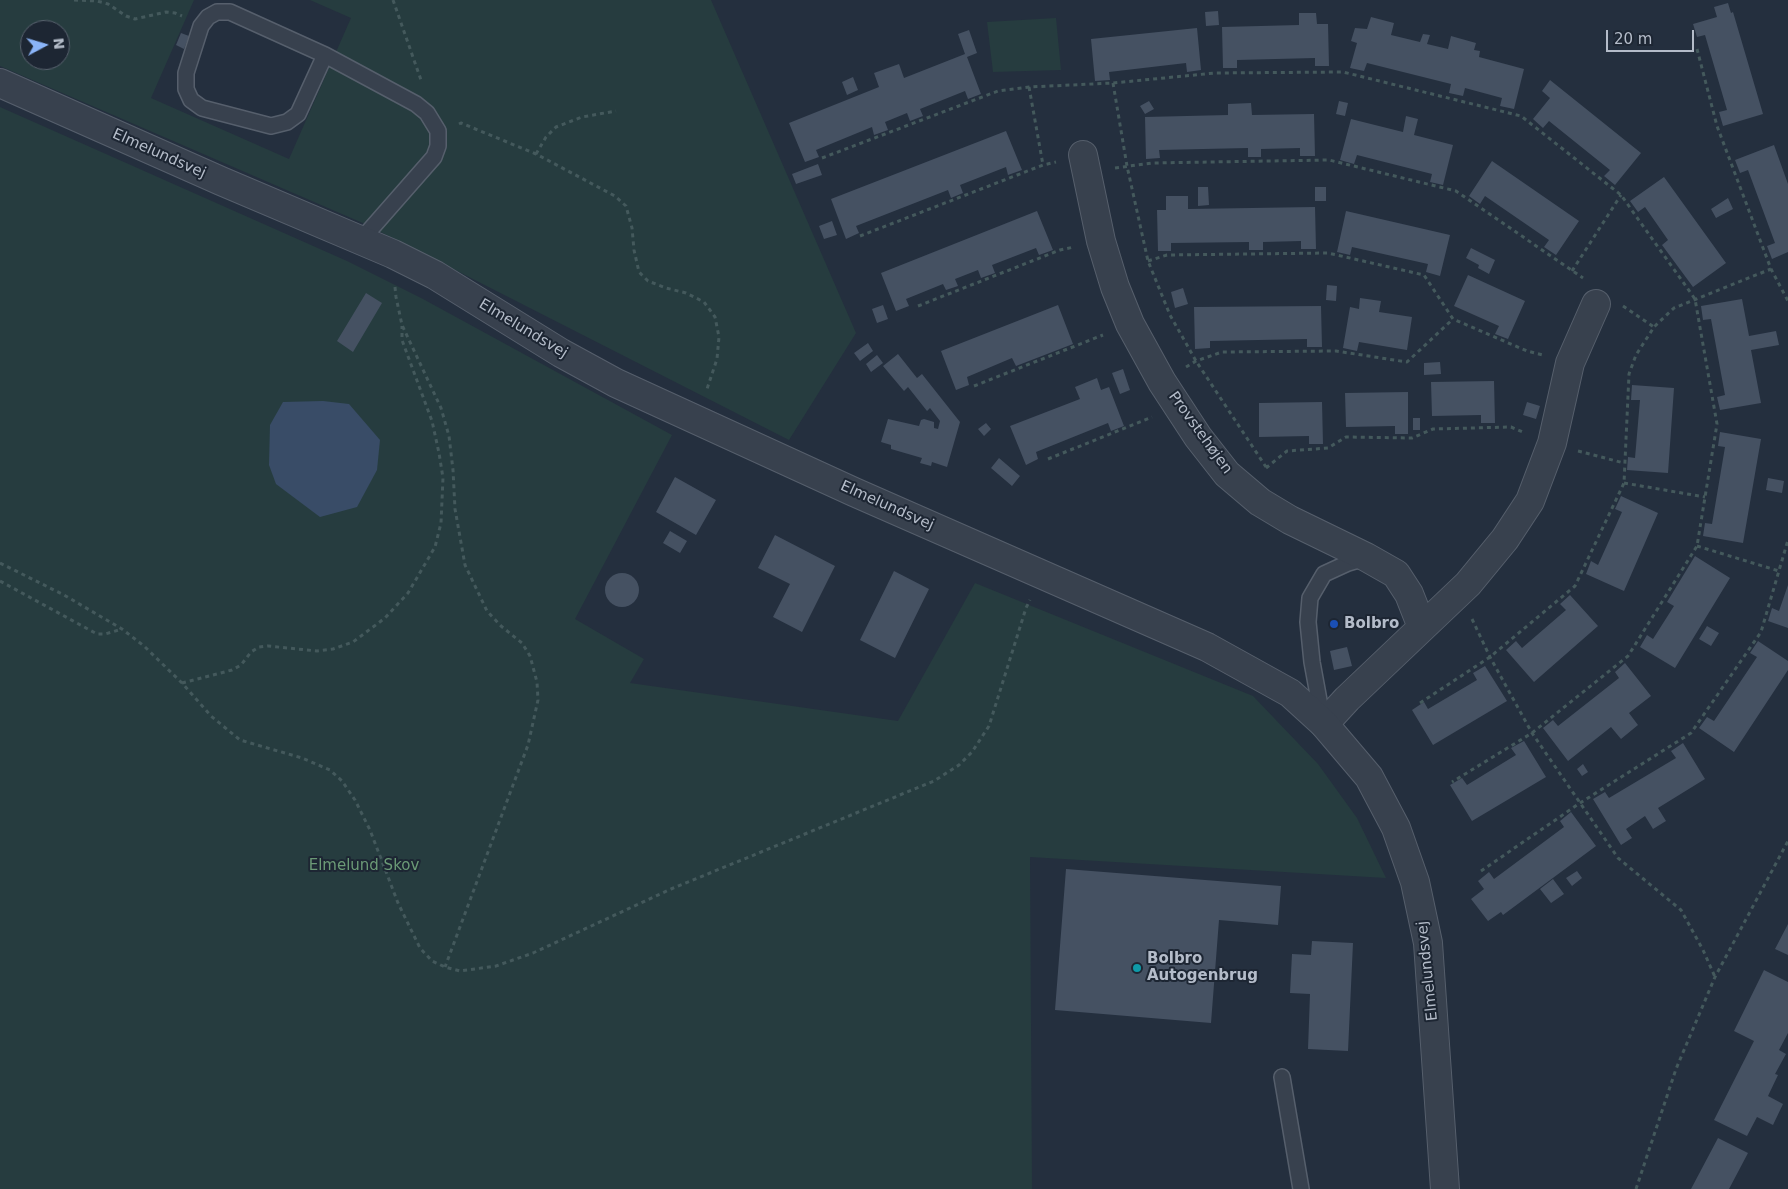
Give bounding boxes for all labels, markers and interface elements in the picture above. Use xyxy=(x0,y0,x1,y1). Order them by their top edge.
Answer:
north arrow xyxy=(20,20,70,70)
scale bar xyxy=(1608,20,1696,52)
text: 20 m xyxy=(1614,30,1652,48)
text: N xyxy=(50,37,67,50)
street label: Elmelundsvej xyxy=(110,125,208,183)
street label: Elmelundsvej xyxy=(475,295,571,363)
street label: Provstehøjen xyxy=(1164,388,1236,478)
street label: Elmelundsvej xyxy=(838,477,936,535)
place label: Bolbro xyxy=(1344,615,1399,633)
marker: Bolbro xyxy=(1328,618,1340,630)
park label: Elmelund Skov xyxy=(309,857,419,875)
street label: Elmelundsvej xyxy=(1414,920,1442,1022)
place label: Bolbro Autogenbrug xyxy=(1147,950,1258,985)
marker: Bolbro Autogenbrug xyxy=(1131,962,1143,974)

